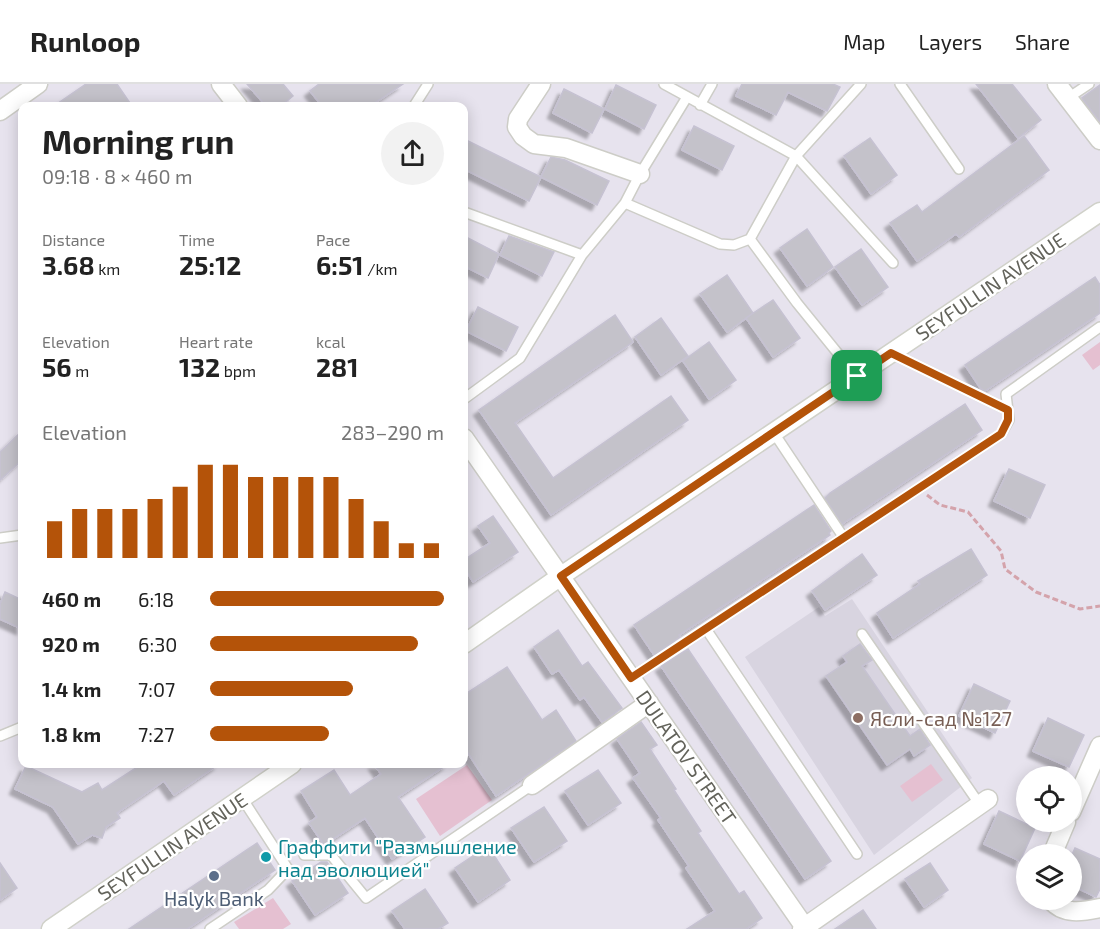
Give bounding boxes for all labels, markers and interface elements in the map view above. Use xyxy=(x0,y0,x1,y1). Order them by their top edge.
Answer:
text: Runloop xyxy=(30,24,141,58)
text: Map xyxy=(843,29,885,54)
text: Layers xyxy=(918,29,982,54)
text: Share xyxy=(1015,29,1070,54)
text: Morning run xyxy=(42,121,234,161)
button: share xyxy=(381,122,444,185)
text: 09:18 · 8 × 460 m xyxy=(42,164,192,188)
street label: SEYFULLIN AVENUE xyxy=(911,227,1069,345)
text: Distance xyxy=(42,230,105,249)
text: Time xyxy=(179,230,215,249)
text: Pace xyxy=(316,230,350,249)
text: 3.68 xyxy=(42,249,95,280)
text: 25:12 xyxy=(179,249,241,280)
text: 6:51 xyxy=(316,249,364,280)
text: km xyxy=(95,259,120,278)
text: /km xyxy=(364,259,398,278)
text: Elevation xyxy=(42,332,110,351)
text: Heart rate xyxy=(179,332,253,351)
text: kcal xyxy=(316,332,345,351)
pin xyxy=(831,350,882,401)
text: 56 xyxy=(42,351,72,382)
text: 132 xyxy=(179,351,220,382)
text: 281 xyxy=(316,351,359,382)
icon: arrive xyxy=(840,359,873,392)
text: m xyxy=(72,361,89,380)
text: bpm xyxy=(220,361,256,380)
text: Elevation xyxy=(42,420,127,444)
text: 283–290 m xyxy=(341,420,444,444)
text: 460 m xyxy=(42,587,101,611)
text: 6:18 xyxy=(138,587,174,611)
text: 920 m xyxy=(42,632,100,656)
text: 6:30 xyxy=(138,632,177,656)
text: 1.4 km xyxy=(42,677,101,701)
text: 7:07 xyxy=(138,677,175,701)
street label: DULATOV STREET xyxy=(632,685,742,829)
place label: Ясли-сад №127 xyxy=(870,706,1012,730)
marker: Ясли-сад №127 xyxy=(851,711,865,725)
text: 1.8 km xyxy=(42,722,101,746)
text: 7:27 xyxy=(138,722,174,746)
map controls xyxy=(1016,766,1082,910)
button: locate xyxy=(1016,766,1082,832)
street label: SEYFULLIN AVENUE xyxy=(93,787,251,905)
place label: Граффити "Размышление над эволюцией" xyxy=(278,834,517,881)
button: layers xyxy=(1016,844,1082,910)
marker: Граффити "Размышление над эволюцией" xyxy=(259,850,273,864)
marker: Halyk Bank xyxy=(207,869,221,883)
place label: Halyk Bank xyxy=(164,886,264,910)

